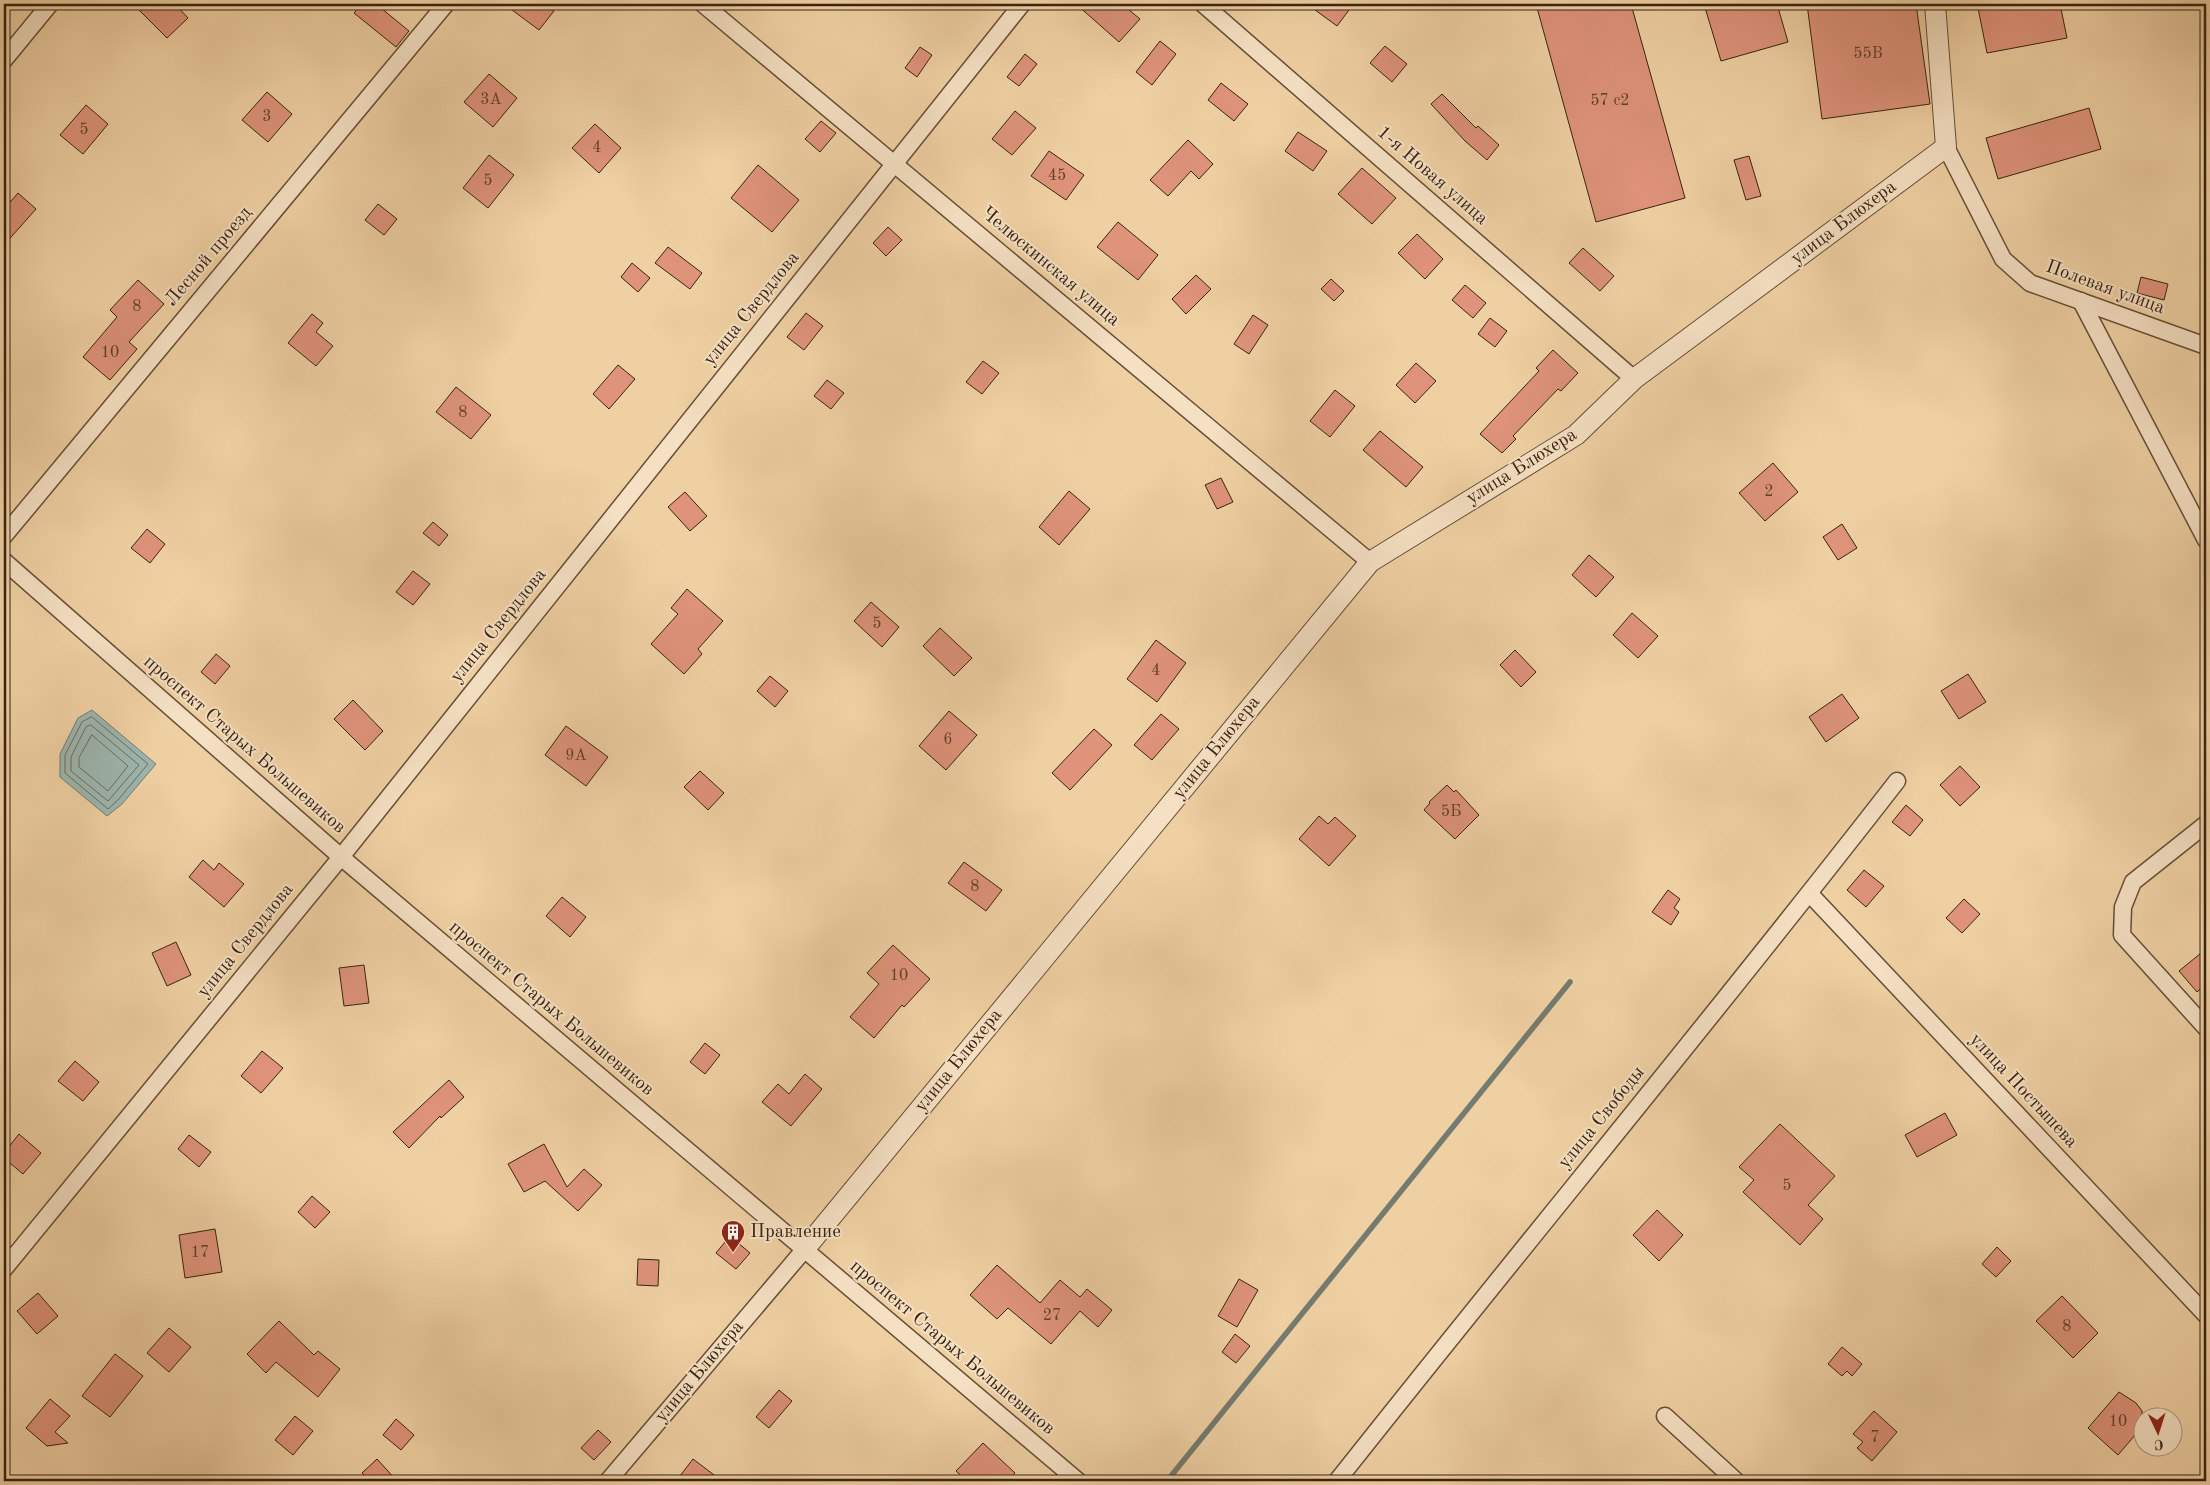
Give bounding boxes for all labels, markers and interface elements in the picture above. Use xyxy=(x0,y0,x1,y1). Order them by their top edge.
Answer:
house number: 55В xyxy=(1853,46,1883,62)
house number: 3А xyxy=(480,92,502,108)
house number: 57 с2 xyxy=(1590,93,1630,109)
house number: 3 xyxy=(262,109,272,125)
house number: 5 xyxy=(79,122,89,138)
street label: 1-я Новая улица xyxy=(1373,123,1492,229)
house number: 4 xyxy=(592,140,602,156)
house number: 45 xyxy=(1048,168,1066,184)
house number: 5 xyxy=(483,173,493,189)
street label: улица Блюхера xyxy=(1788,177,1901,269)
street label: Лесной проезд xyxy=(162,203,256,310)
street label: Челюскинская улица xyxy=(977,204,1123,331)
street label: улица Свердлова xyxy=(700,248,804,370)
street label: Полевая улица xyxy=(2043,258,2168,319)
house number: 8 xyxy=(132,299,142,315)
house number: 10 xyxy=(101,345,119,361)
house number: 8 xyxy=(458,405,468,421)
street label: улица Блюхера xyxy=(1463,425,1581,509)
house number: 2 xyxy=(1764,484,1774,500)
street label: улица Свердлова xyxy=(447,565,551,687)
house number: 5 xyxy=(872,616,882,632)
street label: проспект Старых Большевиков xyxy=(139,652,349,838)
house number: 4 xyxy=(1151,663,1161,679)
street label: улица Блюхера xyxy=(1170,692,1265,803)
house number: 6 xyxy=(943,732,953,748)
house number: 9А xyxy=(565,748,587,764)
house number: 5Б xyxy=(1441,804,1461,820)
house number: 8 xyxy=(970,879,980,895)
street label: улица Свердлова xyxy=(194,880,298,1002)
street label: проспект Старых Большевиков xyxy=(445,918,657,1100)
house number: 10 xyxy=(890,968,908,984)
street label: улица Блюхера xyxy=(912,1005,1007,1116)
street label: улица Постышева xyxy=(1965,1030,2081,1152)
street label: улица Свободы xyxy=(1555,1063,1649,1173)
house number: 5 xyxy=(1782,1178,1792,1194)
building icon: Правление xyxy=(720,1219,746,1253)
place label: Правление xyxy=(750,1223,841,1242)
house number: 17 xyxy=(191,1245,209,1261)
street label: проспект Старых Большевиков xyxy=(846,1257,1058,1439)
house number: 27 xyxy=(1043,1308,1061,1324)
street label: улица Блюхера xyxy=(652,1317,748,1427)
house number: 8 xyxy=(2062,1319,2072,1335)
north arrow xyxy=(2132,1408,2182,1458)
house number: 10 xyxy=(2109,1414,2127,1430)
house number: 7 xyxy=(1870,1430,1880,1446)
text: С xyxy=(2154,1437,2164,1451)

